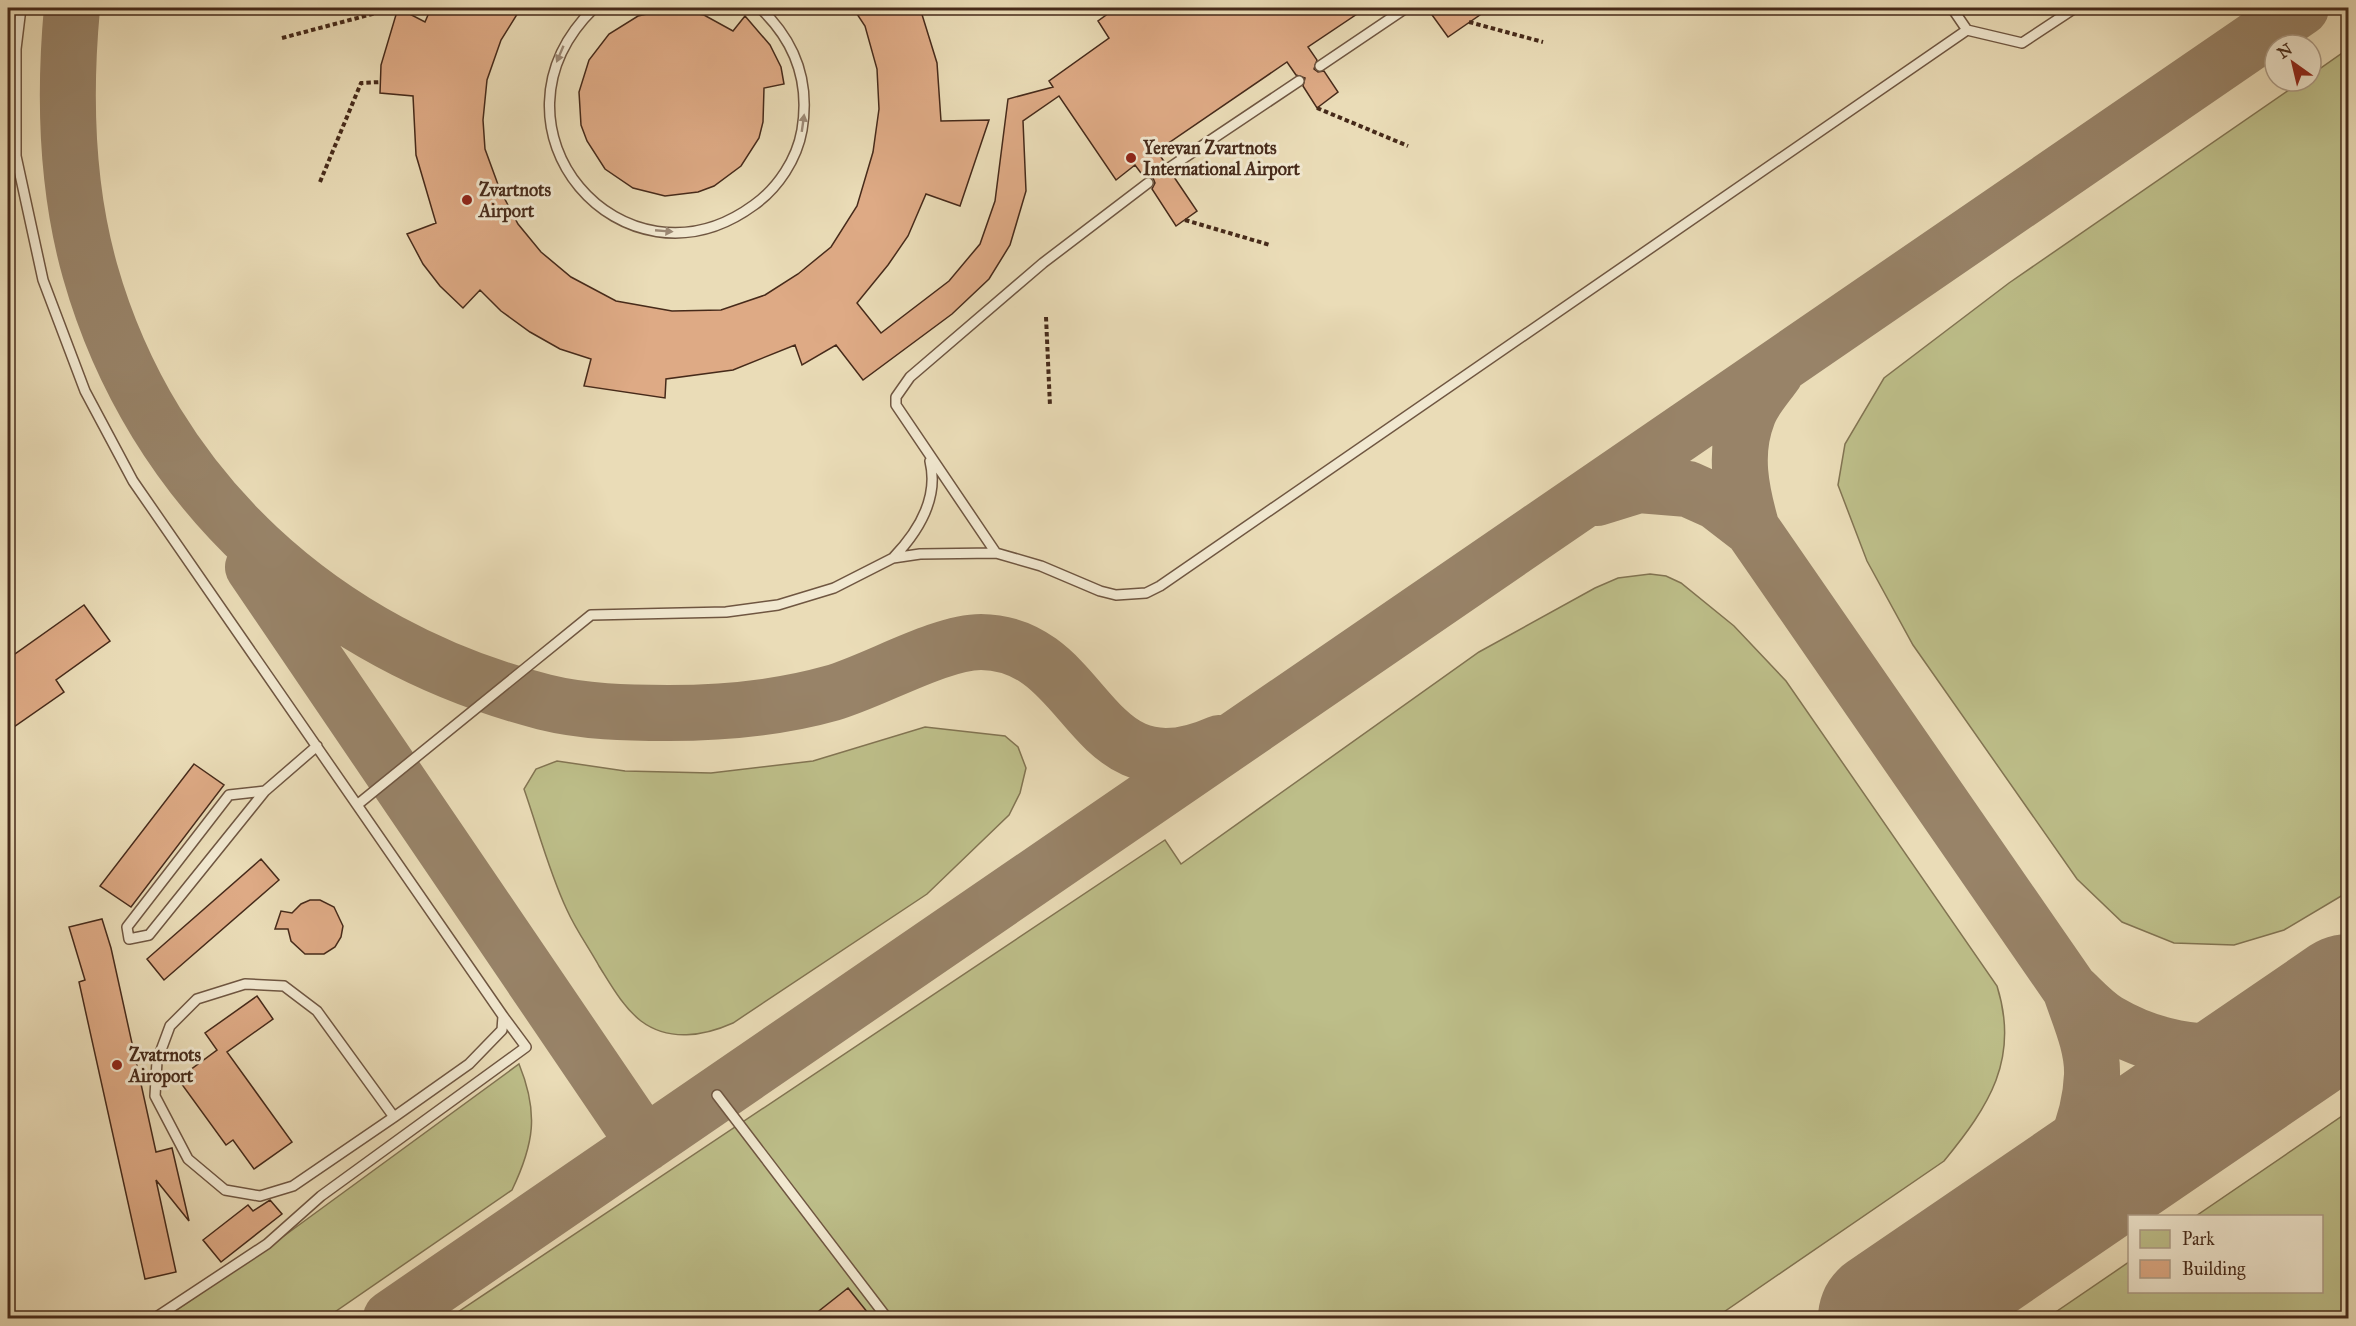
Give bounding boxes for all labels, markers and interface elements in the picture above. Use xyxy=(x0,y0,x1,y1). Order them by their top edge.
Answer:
north arrow xyxy=(2263,33,2323,93)
text: N xyxy=(2274,39,2296,63)
one-way arrow xyxy=(555,46,565,64)
one-way arrow xyxy=(798,113,807,132)
place label: Yerevan Zvartnots International Airport xyxy=(1142,137,1301,181)
marker: Yerevan Zvartnots International Airport xyxy=(1124,151,1138,165)
place label: Zvartnots Airport xyxy=(478,179,551,223)
marker: Zvartnots Airport xyxy=(460,193,474,207)
one-way arrow xyxy=(654,226,673,236)
place label: Zvatrnots Airoport xyxy=(128,1044,201,1088)
marker: Zvatrnots Airoport xyxy=(110,1058,124,1072)
legend xyxy=(2128,1215,2323,1293)
text: Park xyxy=(2182,1228,2215,1250)
text: Building xyxy=(2182,1258,2246,1281)

